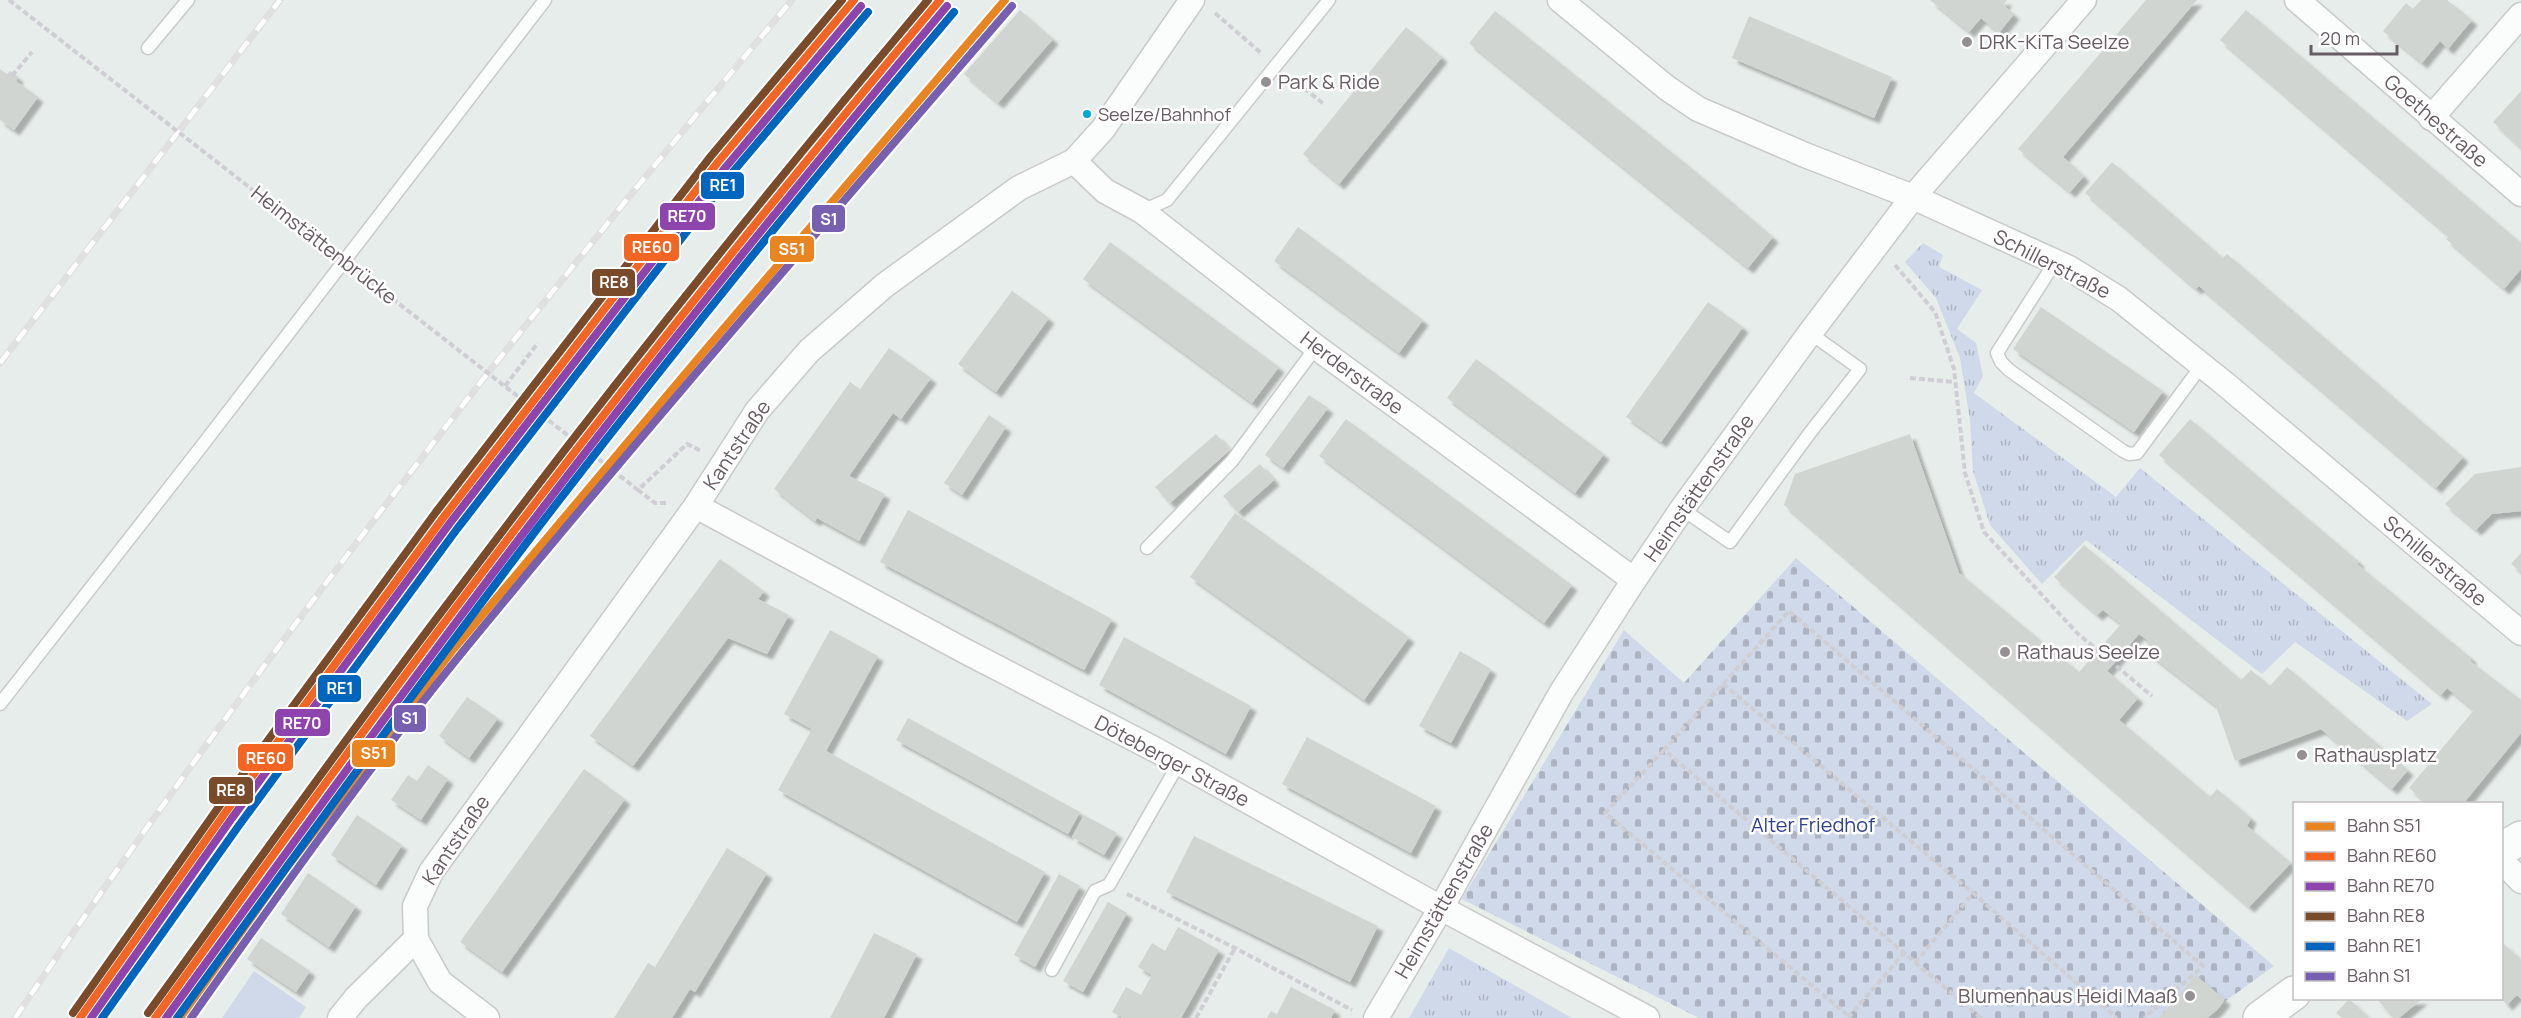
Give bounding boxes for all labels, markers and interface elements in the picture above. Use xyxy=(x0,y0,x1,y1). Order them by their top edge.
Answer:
scale bar xyxy=(2311,18,2396,56)
text: 20 m xyxy=(2320,26,2360,50)
place label: DRK-KiTa Seelze xyxy=(1979,28,2129,55)
marker: DRK-KiTa Seelze xyxy=(1960,35,1974,49)
place label: Park & Ride xyxy=(1278,68,1380,95)
street label: Goethestraße xyxy=(2379,68,2494,173)
marker: Park & Ride xyxy=(1259,75,1273,89)
place label: Seelze/Bahnhof xyxy=(1098,102,1231,126)
marker: Seelze/Bahnhof xyxy=(1081,108,1093,120)
line badge: RE1 xyxy=(700,171,745,200)
text: RE1 xyxy=(710,174,736,196)
street label: Heimstättenbrücke xyxy=(246,179,403,310)
line badge: RE70 xyxy=(659,202,716,231)
line badge: S1 xyxy=(811,204,846,233)
text: RE70 xyxy=(668,205,706,227)
text: S1 xyxy=(820,208,838,230)
street label: Schillerstraße xyxy=(1989,222,2115,305)
line badge: RE60 xyxy=(623,233,680,262)
line badge: S51 xyxy=(769,235,815,263)
text: RE60 xyxy=(632,236,672,258)
text: S51 xyxy=(779,238,805,260)
line badge: RE8 xyxy=(591,268,636,297)
text: RE8 xyxy=(599,271,629,293)
street label: Herderstraße xyxy=(1295,325,1409,420)
street label: Kantstraße xyxy=(697,394,777,495)
street label: Heimstättenstraße xyxy=(1637,408,1760,567)
street label: Schillerstraße xyxy=(2378,509,2493,612)
place label: Rathaus Seelze xyxy=(2017,638,2160,665)
marker: Rathaus Seelze xyxy=(1998,645,2012,659)
line badge: RE1 xyxy=(317,674,362,703)
text: RE1 xyxy=(327,677,353,699)
line badge: S1 xyxy=(393,704,427,733)
text: S1 xyxy=(401,707,419,729)
line badge: RE70 xyxy=(274,708,331,737)
street label: Döteberger Straße xyxy=(1090,708,1254,813)
text: RE70 xyxy=(283,712,321,734)
line badge: S51 xyxy=(351,739,396,768)
place label: Rathausplatz xyxy=(2314,741,2437,768)
text: S51 xyxy=(361,742,387,764)
line badge: RE60 xyxy=(237,743,294,772)
text: RE60 xyxy=(246,747,286,769)
marker: Rathausplatz xyxy=(2295,748,2309,762)
line badge: RE8 xyxy=(208,776,254,805)
text: RE8 xyxy=(216,779,246,801)
street label: Kantstraße xyxy=(416,789,496,890)
legend xyxy=(2293,802,2503,1000)
park label: Alter Friedhof xyxy=(1751,811,1875,838)
text: Bahn S51 xyxy=(2347,813,2422,837)
street label: Heimstättenstraße xyxy=(1388,818,1499,983)
text: Bahn RE60 xyxy=(2347,843,2437,867)
text: Bahn RE70 xyxy=(2347,873,2435,897)
text: Bahn RE8 xyxy=(2347,903,2425,927)
text: Bahn RE1 xyxy=(2347,933,2422,957)
text: Bahn S1 xyxy=(2347,963,2411,987)
place label: Blumenhaus Heidi Maaß xyxy=(1958,982,2178,1009)
marker: Blumenhaus Heidi Maaß xyxy=(2183,989,2197,1003)

